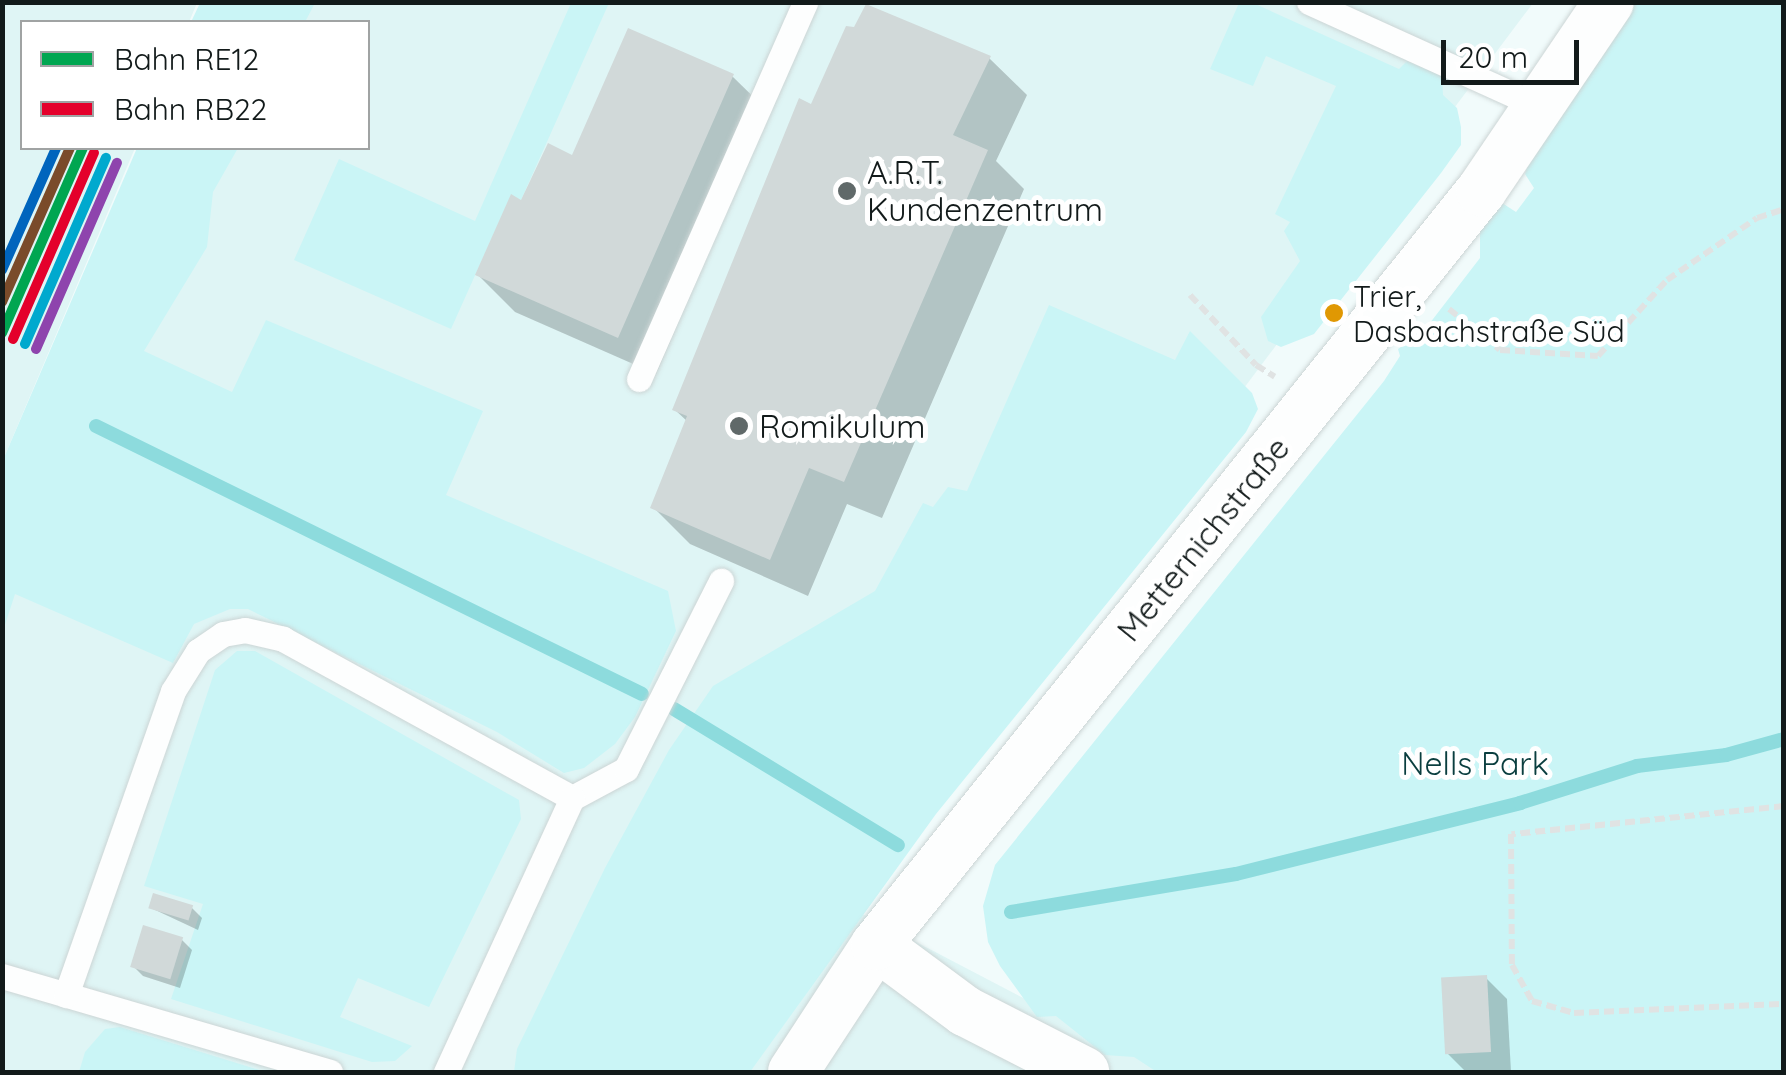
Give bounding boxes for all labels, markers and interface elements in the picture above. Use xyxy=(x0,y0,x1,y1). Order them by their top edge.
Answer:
legend xyxy=(20,20,370,150)
scale bar xyxy=(1446,20,1584,82)
text: 20 m xyxy=(1458,38,1528,76)
text: Bahn RE12 xyxy=(114,40,259,78)
text: Bahn RB22 xyxy=(114,90,267,128)
place label: A.R.T. Kundenzentrum xyxy=(867,154,1103,229)
marker: A.R.T. Kundenzentrum xyxy=(836,180,858,202)
place label: Trier, Dasbachstraße Süd xyxy=(1353,278,1625,348)
marker: Trier, Dasbachstraße Süd xyxy=(1324,303,1344,323)
place label: Romikulum xyxy=(759,407,925,445)
marker: Romikulum xyxy=(728,415,750,437)
street label: Metternichstraße xyxy=(1109,429,1297,649)
park label: Nells Park xyxy=(1401,744,1549,782)

